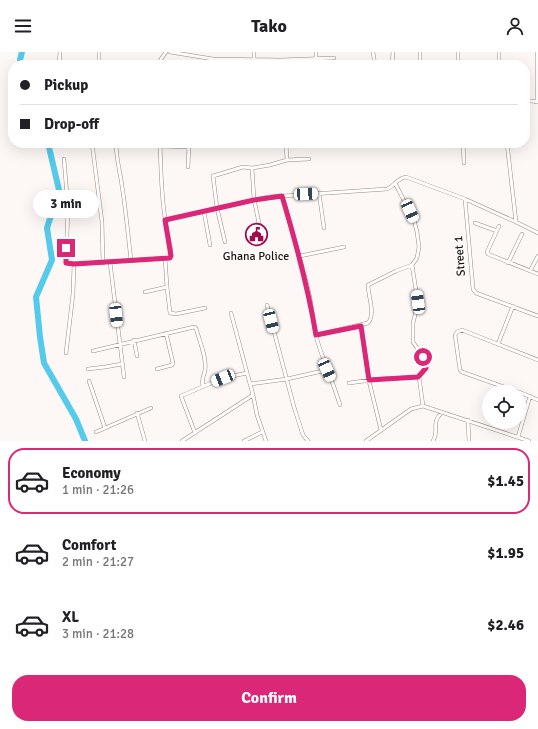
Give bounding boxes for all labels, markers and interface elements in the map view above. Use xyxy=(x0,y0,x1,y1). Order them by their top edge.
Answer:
icon: menu xyxy=(12,15,34,37)
text: Tako xyxy=(251,15,287,37)
icon: person xyxy=(504,15,526,37)
text: Pickup xyxy=(44,76,88,94)
text: Drop-off xyxy=(44,115,99,133)
car xyxy=(294,187,318,201)
callout: 3 min xyxy=(33,190,99,218)
text: 3 min xyxy=(50,196,82,212)
car xyxy=(400,198,420,224)
public building icon: Ghana Police xyxy=(243,222,269,248)
street label: Street 1 xyxy=(451,235,469,277)
route end xyxy=(57,239,75,257)
place label: Ghana Police xyxy=(223,249,289,264)
car xyxy=(410,289,426,315)
car xyxy=(109,302,123,328)
car xyxy=(262,308,280,334)
route start xyxy=(414,348,432,366)
car xyxy=(317,357,337,383)
car xyxy=(210,368,236,388)
map controls xyxy=(482,385,526,429)
button: locate xyxy=(482,385,526,429)
icon: car xyxy=(14,463,50,499)
text: Economy xyxy=(62,464,121,482)
text: $1.45 xyxy=(487,472,524,490)
text: 1 min · 21:26 xyxy=(62,482,134,498)
icon: car xyxy=(14,535,50,571)
text: Comfort xyxy=(62,536,116,554)
text: $1.95 xyxy=(487,544,524,562)
text: 2 min · 21:27 xyxy=(62,554,134,570)
icon: car xyxy=(14,607,50,643)
text: XL xyxy=(62,608,79,626)
text: $2.46 xyxy=(487,616,524,634)
text: 3 min · 21:28 xyxy=(62,626,134,642)
button: Confirm xyxy=(12,675,526,721)

